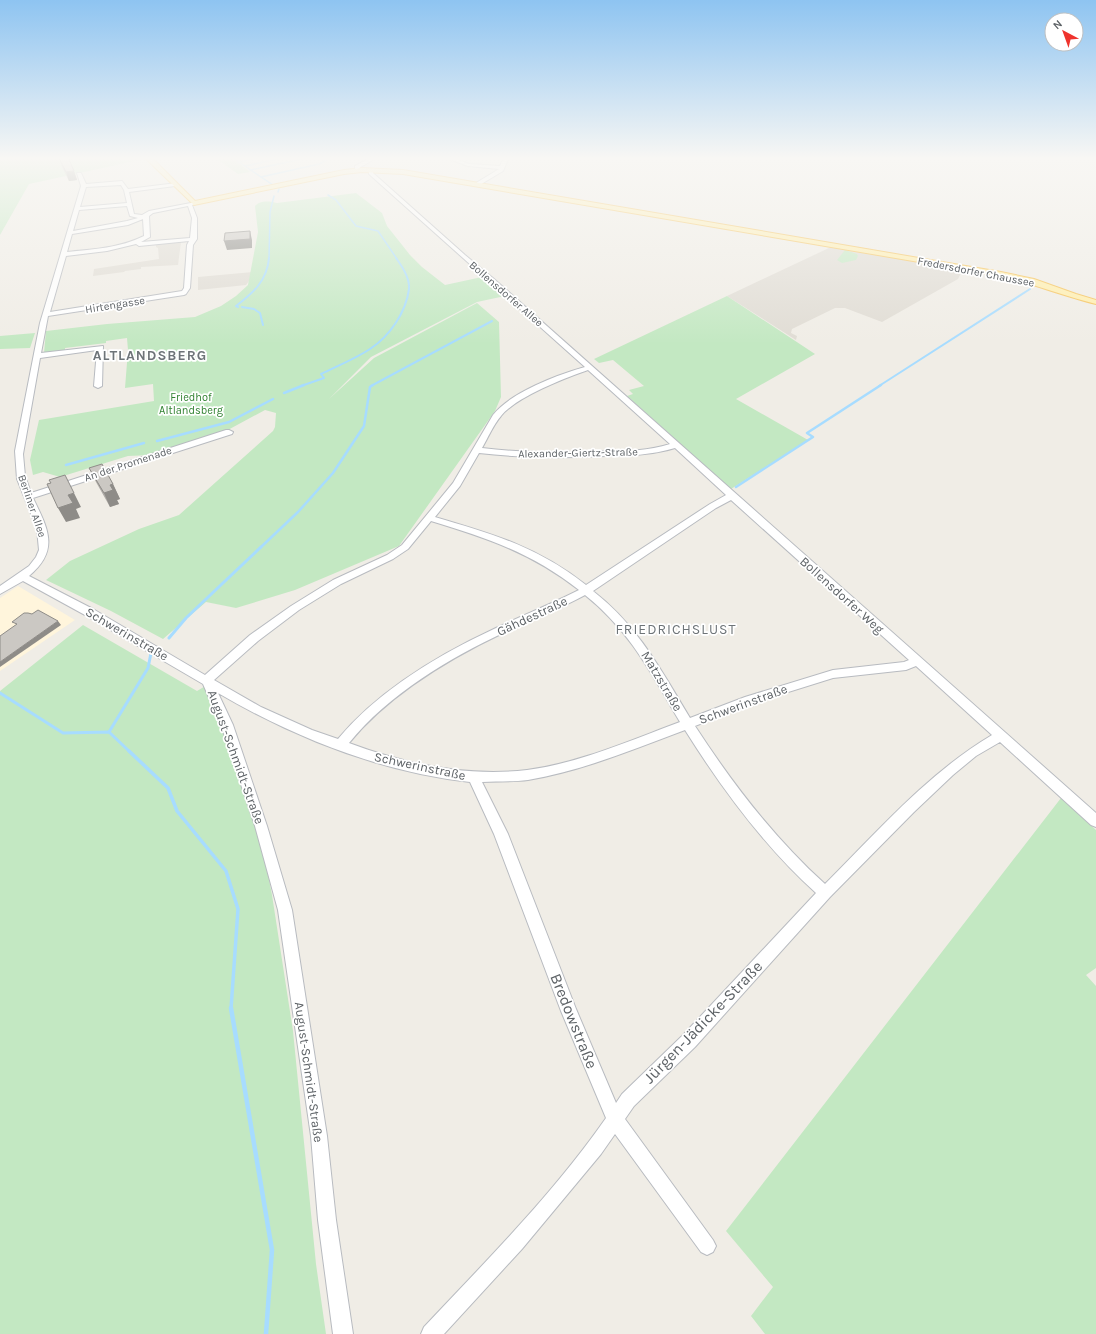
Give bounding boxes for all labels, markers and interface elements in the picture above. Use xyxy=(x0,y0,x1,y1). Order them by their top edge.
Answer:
north arrow xyxy=(1044,12,1084,52)
text: N xyxy=(1051,17,1065,32)
street label: Fredersdorfer Chaussee xyxy=(916,254,1036,290)
street label: Bollensdorfer Allee xyxy=(467,258,546,330)
street label: Hirtengasse xyxy=(84,294,146,316)
district label: ALTLANDSBERG xyxy=(93,347,207,364)
park label: Friedhof Altlandsberg xyxy=(159,391,224,417)
street label: An der Promenade xyxy=(83,444,174,484)
street label: Alexander-Giertz-Straße xyxy=(518,445,638,461)
street label: Berliner Allee xyxy=(15,473,49,539)
street label: Bollensdorfer Weg xyxy=(797,553,887,637)
street label: Gähdestraße xyxy=(494,593,570,639)
street label: Schwerinstraße xyxy=(83,604,171,664)
district label: FRIEDRICHSLUST xyxy=(616,621,737,638)
street label: Matzstraße xyxy=(638,648,686,714)
street label: Schwerinstraße xyxy=(697,681,790,727)
street label: August-Schmidt-Straße xyxy=(205,688,267,826)
street label: Schwerinstraße xyxy=(373,749,467,783)
street label: Jürgen-Jädicke-Straße xyxy=(640,957,766,1087)
street label: Bredowstraße xyxy=(546,971,602,1071)
street label: August-Schmidt-Straße xyxy=(292,1001,326,1143)

